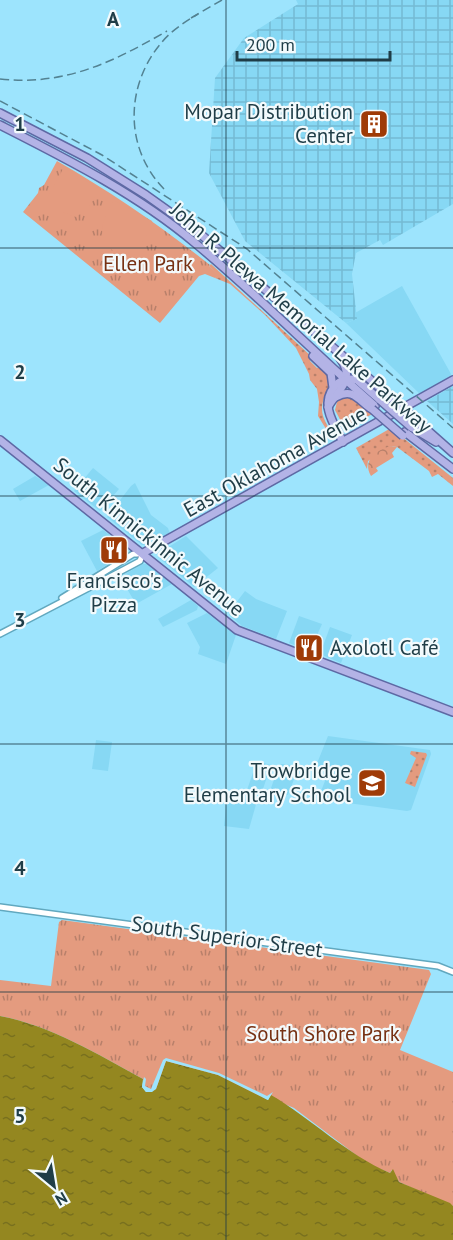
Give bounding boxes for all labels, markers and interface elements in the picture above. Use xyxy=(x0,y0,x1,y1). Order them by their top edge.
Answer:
text: A xyxy=(107,6,120,32)
scale bar xyxy=(237,24,390,62)
text: 200 m xyxy=(246,33,295,56)
place label: Mopar Distribution Center xyxy=(184,98,353,149)
building icon: Mopar Distribution Center xyxy=(358,108,390,140)
text: 1 xyxy=(14,111,26,137)
street label: John R. Plewa Memorial Lake Parkway xyxy=(164,196,438,439)
park label: Ellen Park xyxy=(103,250,193,277)
text: 2 xyxy=(14,359,26,385)
street label: East Oklahoma Avenue xyxy=(179,400,371,523)
street label: South Kinnickinnic Avenue xyxy=(48,451,250,622)
restaurant icon: Francisco's Pizza xyxy=(98,534,130,566)
place label: Francisco's Pizza xyxy=(66,567,162,618)
text: 3 xyxy=(14,607,26,633)
restaurant icon: Axolotl Café xyxy=(293,632,325,664)
place label: Axolotl Café xyxy=(330,634,439,661)
place label: Trowbridge Elementary School xyxy=(184,757,351,808)
school or university icon: Trowbridge Elementary School xyxy=(356,767,388,799)
text: 4 xyxy=(14,855,26,881)
street label: South Superior Street xyxy=(130,910,324,963)
park label: South Shore Park xyxy=(246,1020,400,1047)
text: 5 xyxy=(14,1103,26,1129)
north arrow xyxy=(24,1156,84,1216)
text: N xyxy=(52,1188,71,1210)

